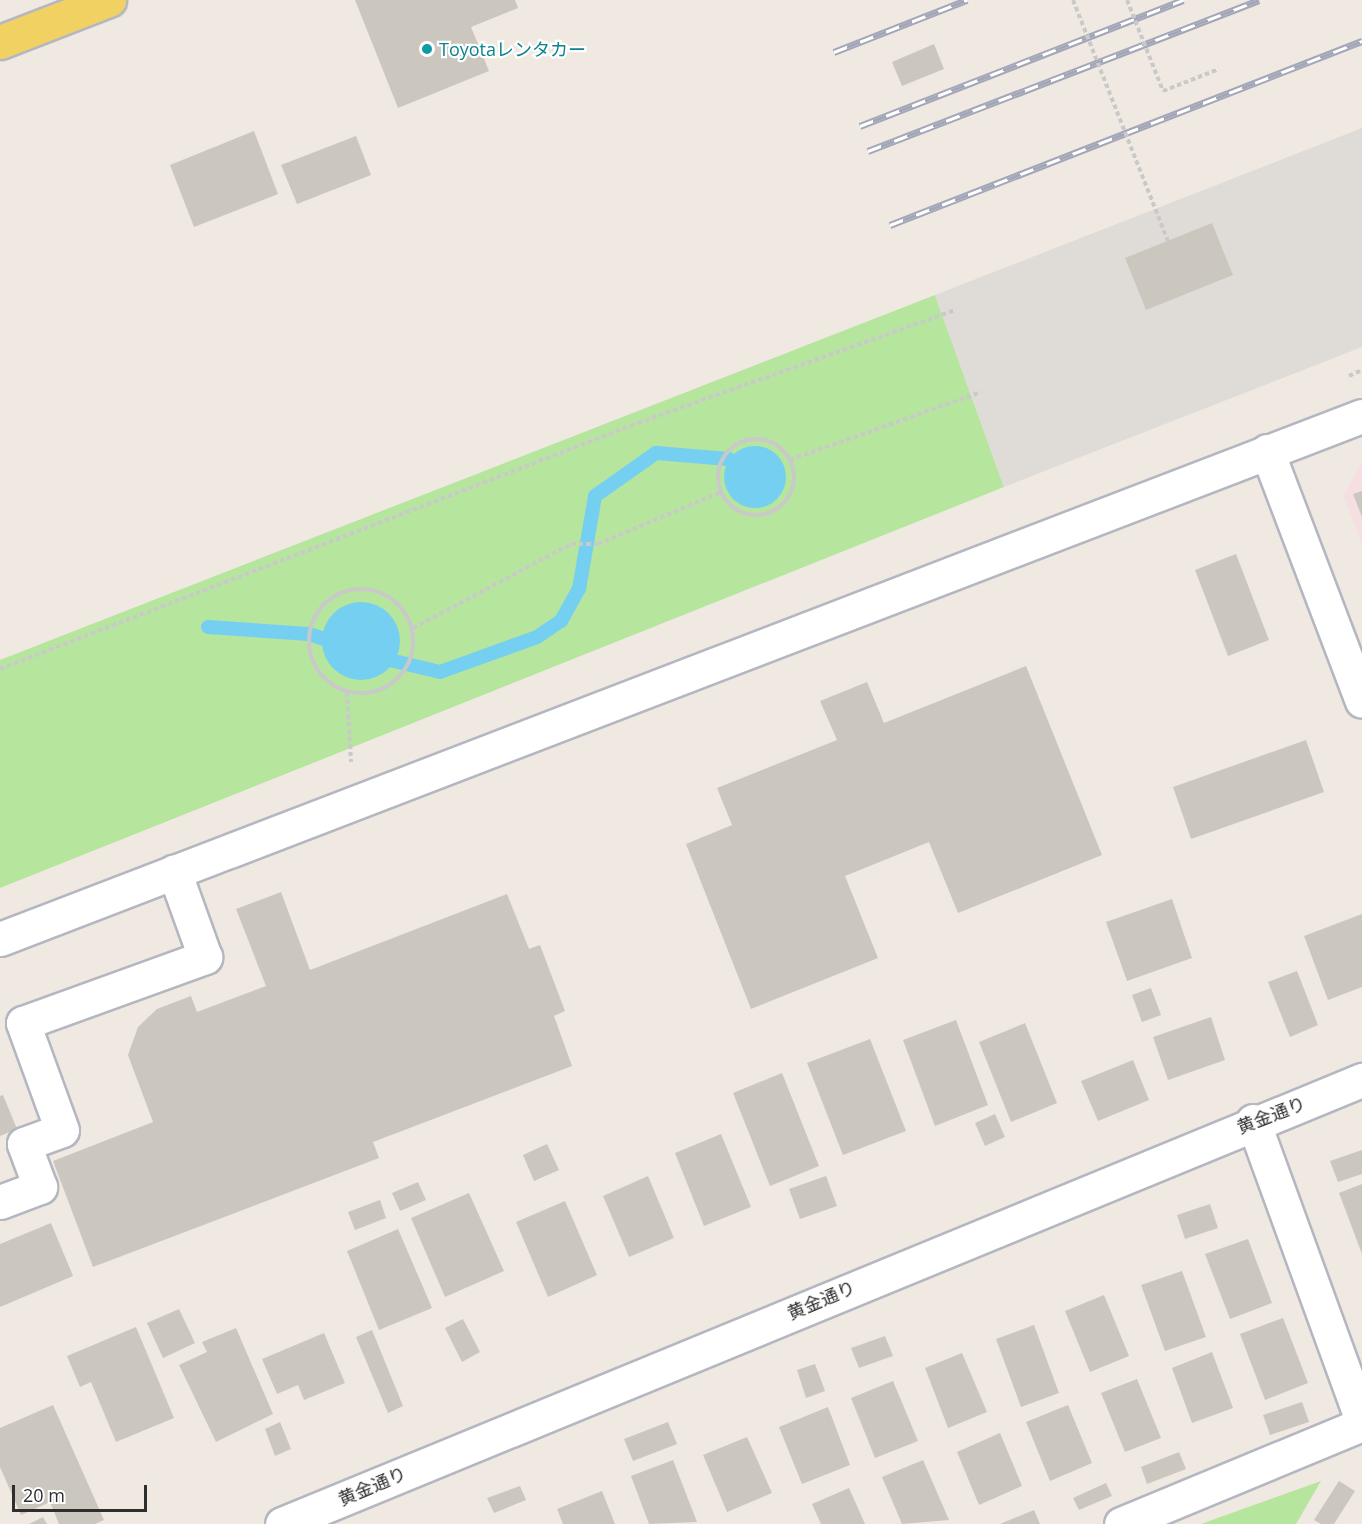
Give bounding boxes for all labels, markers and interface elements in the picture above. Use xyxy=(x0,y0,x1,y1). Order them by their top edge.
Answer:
place label: Toyotaレンタカー xyxy=(439,38,586,60)
marker: Toyotaレンタカー xyxy=(420,42,434,56)
street label: 黄金通り xyxy=(1234,1092,1308,1138)
street label: 黄金通り xyxy=(784,1276,858,1324)
street label: 黄金通り xyxy=(335,1462,409,1510)
scale bar xyxy=(15,1473,150,1511)
text: 20 m xyxy=(23,1483,65,1507)

